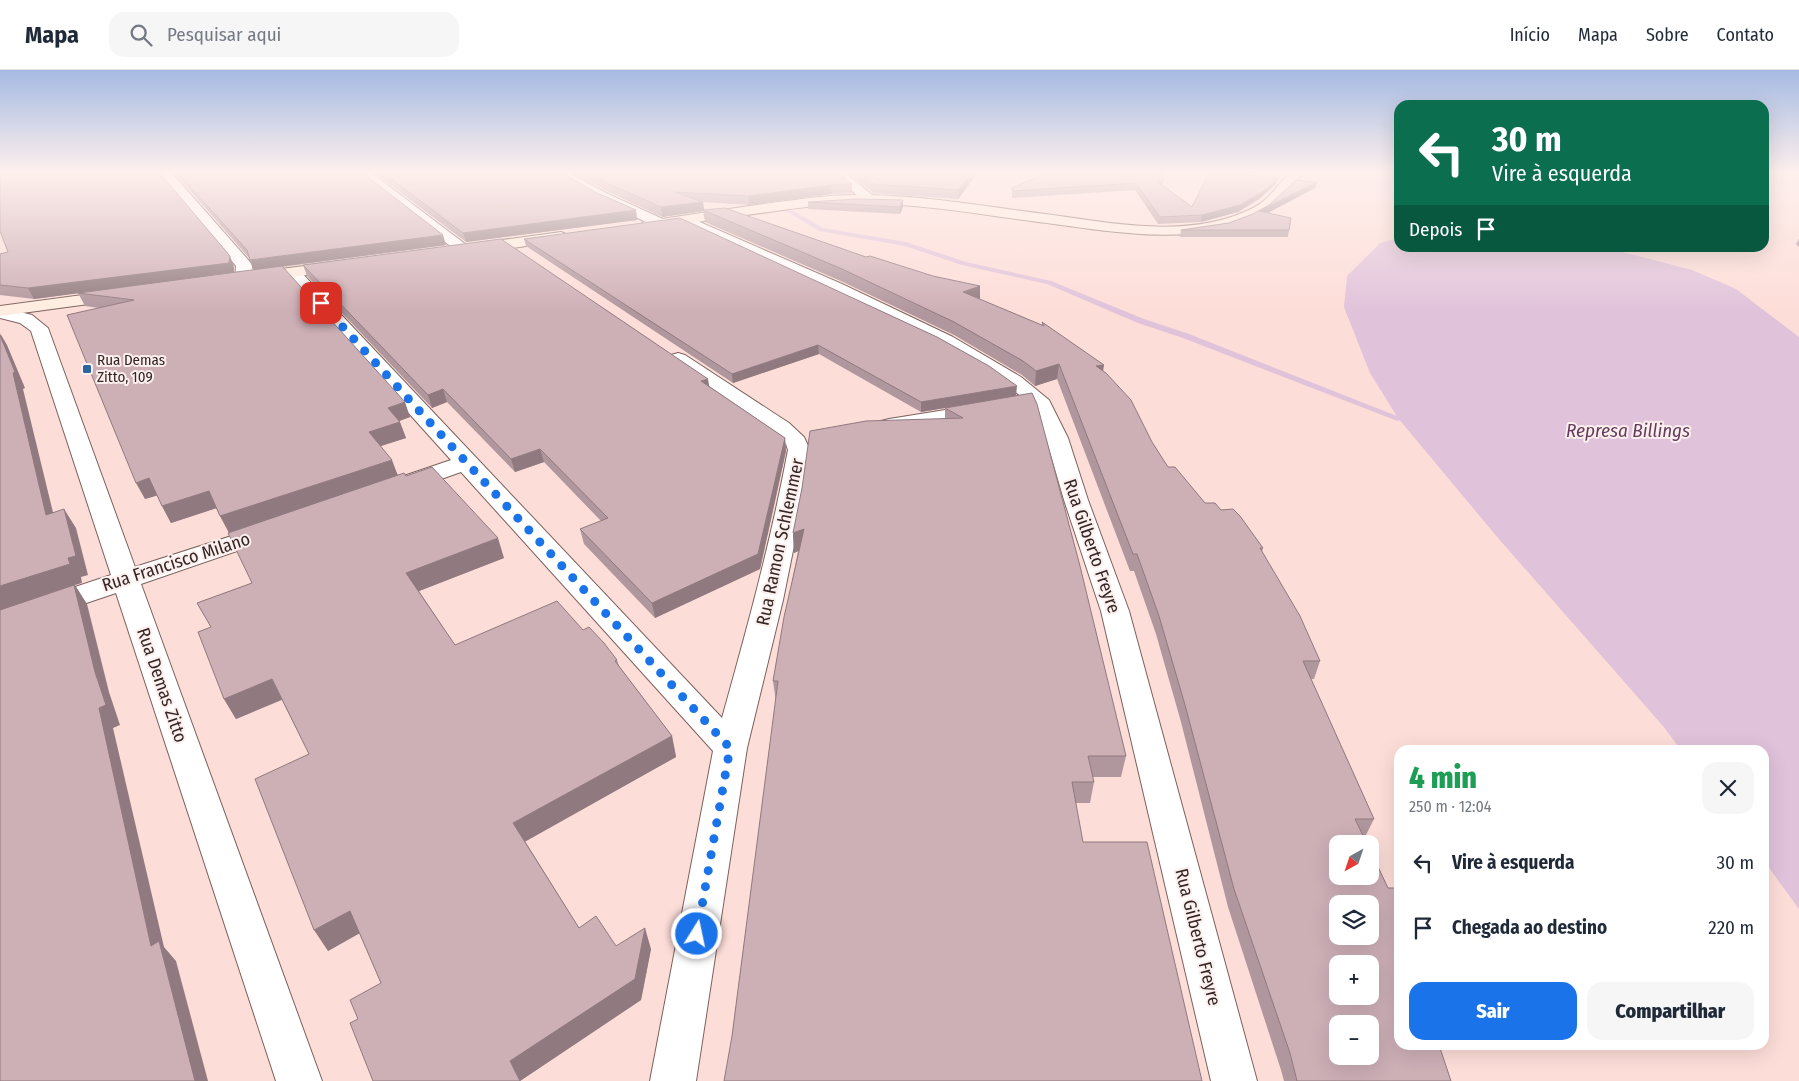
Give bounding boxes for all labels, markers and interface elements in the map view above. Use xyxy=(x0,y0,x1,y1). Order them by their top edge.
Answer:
search box xyxy=(109,12,459,57)
text: Mapa xyxy=(25,21,79,49)
icon: search xyxy=(127,21,155,49)
text: Pesquisar aqui xyxy=(167,23,281,46)
text: Início xyxy=(1510,24,1550,46)
text: Mapa xyxy=(1578,24,1618,46)
text: Sobre xyxy=(1646,24,1689,46)
text: Contato xyxy=(1717,24,1774,46)
text: 30 m xyxy=(1492,118,1562,160)
icon: left xyxy=(1409,120,1474,185)
text: Vire à esquerda xyxy=(1492,160,1632,187)
icon: arrive xyxy=(1472,215,1500,243)
text: Depois xyxy=(1409,218,1462,241)
pin xyxy=(300,282,342,324)
icon: arrive xyxy=(307,289,335,317)
place label: Rua Demas Zitto, 109 xyxy=(97,351,165,386)
marker: Rua Demas Zitto, 109 xyxy=(81,363,93,375)
water label: Represa Billings xyxy=(1566,419,1690,442)
street label: Rua Ramon Schlemmer xyxy=(752,456,809,628)
street label: Rua Gilberto Freyre xyxy=(1059,476,1125,616)
street label: Rua Francisco Milano xyxy=(99,528,253,596)
street label: Rua Demas Zitto xyxy=(132,625,192,745)
text: 4 min xyxy=(1409,760,1477,796)
button: close xyxy=(1702,762,1754,814)
text: 250 m · 12:04 xyxy=(1409,797,1491,816)
north arrow xyxy=(1329,835,1379,885)
map controls xyxy=(1329,835,1379,1065)
icon: left xyxy=(1409,849,1437,877)
text: Vire à esquerda xyxy=(1452,851,1574,874)
text: 30 m xyxy=(1716,851,1754,874)
street label: Rua Gilberto Freyre xyxy=(1170,866,1226,1008)
button: layers xyxy=(1329,895,1379,945)
position arrow xyxy=(670,907,722,959)
icon: arrive xyxy=(1409,914,1437,942)
text: Chegada ao destino xyxy=(1452,916,1607,939)
text: 220 m xyxy=(1708,916,1754,939)
button: + xyxy=(1329,955,1379,1005)
button: Sair xyxy=(1409,982,1577,1040)
button: Compartilhar xyxy=(1587,982,1754,1040)
button: − xyxy=(1329,1015,1379,1065)

